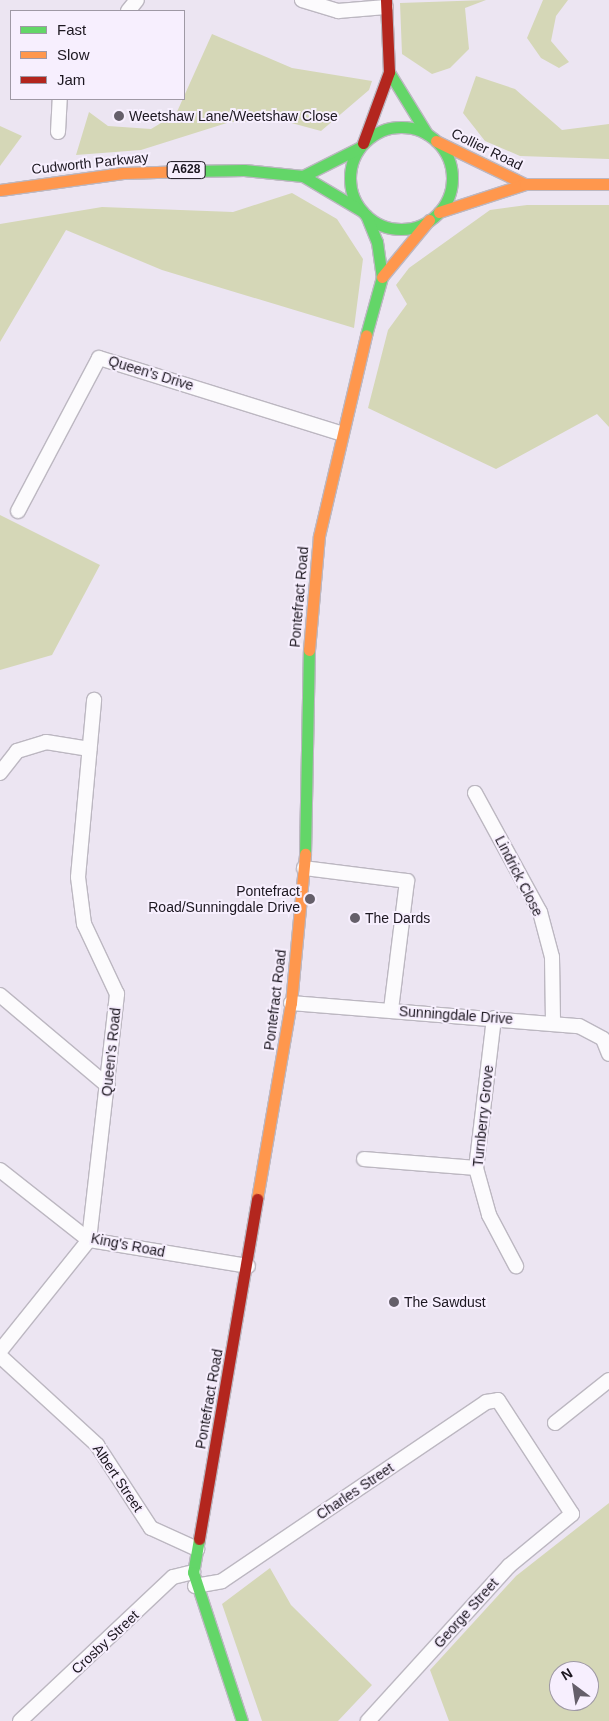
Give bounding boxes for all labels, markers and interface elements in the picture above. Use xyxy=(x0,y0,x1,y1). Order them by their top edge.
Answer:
legend xyxy=(10,10,185,100)
text: Fast xyxy=(57,21,86,38)
text: Slow xyxy=(57,46,90,63)
text: Jam xyxy=(57,71,85,88)
place label: Weetshaw Lane/Weetshaw Close xyxy=(129,108,338,124)
marker: Weetshaw Lane/Weetshaw Close xyxy=(113,110,125,122)
street label: Collier Road xyxy=(449,125,525,173)
street label: Cudworth Parkway xyxy=(31,149,149,177)
road number: A628 xyxy=(166,160,206,180)
street label: Queen's Drive xyxy=(106,352,196,394)
street label: Pontefract Road xyxy=(286,546,312,648)
street label: Lindrick Close xyxy=(492,833,546,919)
place label: Pontefract Road/Sunningdale Drive xyxy=(148,883,300,916)
marker: Pontefract Road/Sunningdale Drive xyxy=(304,893,316,905)
place label: The Dards xyxy=(365,910,430,926)
marker: The Dards xyxy=(349,912,361,924)
street label: Pontefract Road xyxy=(260,949,290,1051)
street label: Sunningdale Drive xyxy=(398,1003,514,1027)
street label: Queen's Road xyxy=(98,1007,124,1097)
street label: Turnberry Grove xyxy=(469,1064,497,1168)
street label: King's Road xyxy=(90,1230,166,1260)
place label: The Sawdust xyxy=(404,1294,486,1310)
marker: The Sawdust xyxy=(388,1296,400,1308)
street label: Pontefract Road xyxy=(192,1348,226,1450)
street label: Albert Street xyxy=(89,1441,147,1515)
street label: Charles Street xyxy=(313,1459,397,1523)
street label: George Street xyxy=(430,1575,502,1651)
street label: Crosby Street xyxy=(68,1607,142,1677)
north arrow xyxy=(549,1661,599,1711)
text: N xyxy=(558,1665,575,1683)

